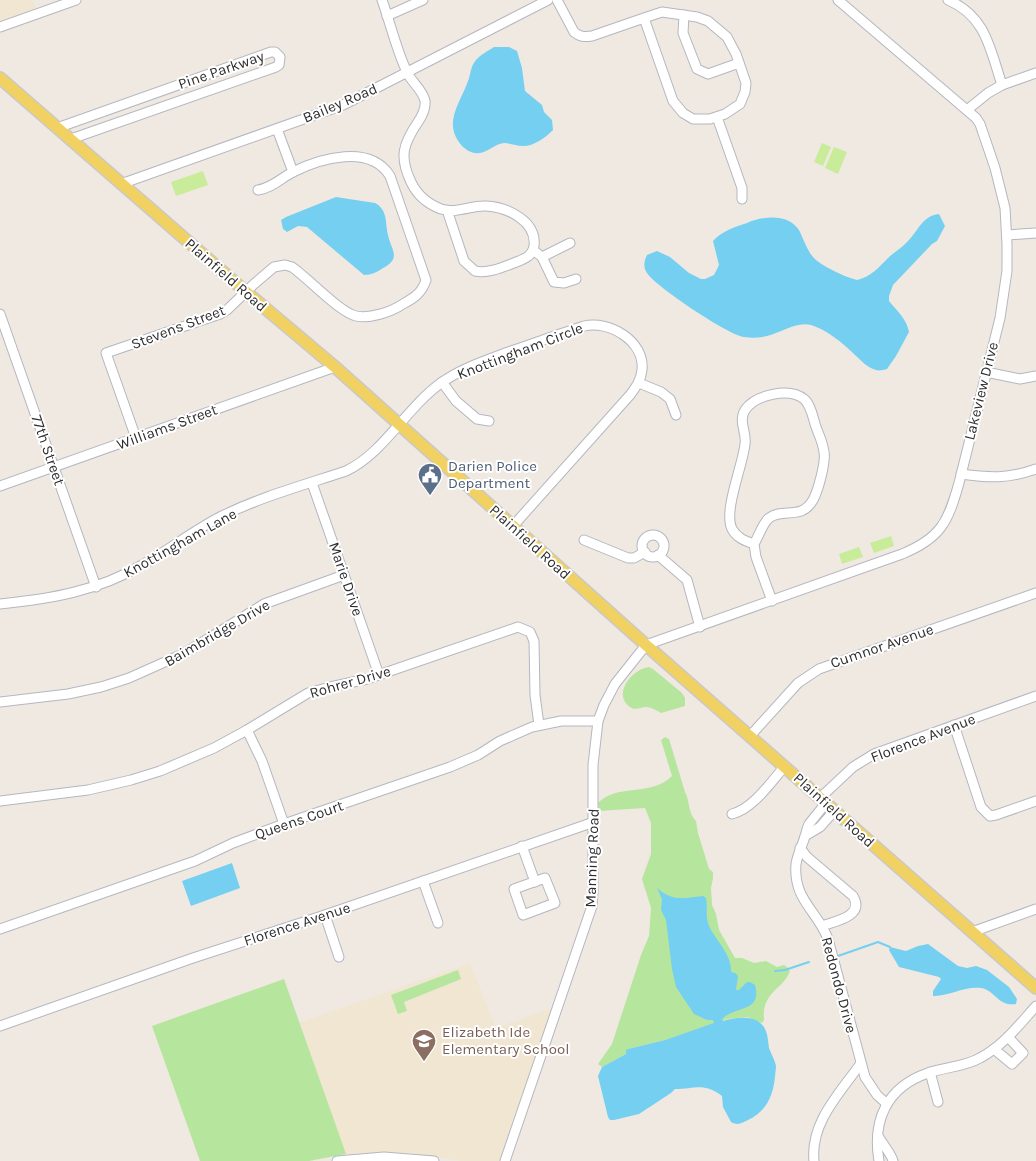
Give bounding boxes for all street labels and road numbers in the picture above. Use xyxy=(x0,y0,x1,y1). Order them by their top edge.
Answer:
street label: Pine Parkway xyxy=(176,47,266,93)
street label: Bailey Road xyxy=(300,79,380,127)
street label: Plainfield Road xyxy=(181,234,271,316)
street label: Stevens Street xyxy=(128,301,228,353)
street label: Knottingham Circle xyxy=(455,319,585,383)
street label: Lakeview Drive xyxy=(960,340,1002,442)
street label: Williams Street xyxy=(114,400,220,454)
street label: 77th Street xyxy=(28,412,69,488)
street label: Plainfield Road xyxy=(486,501,574,583)
street label: Knottingham Lane xyxy=(120,504,240,582)
street label: Marie Drive xyxy=(325,540,367,618)
street label: Baimbridge Drive xyxy=(161,596,273,670)
street label: Cumnor Avenue xyxy=(828,620,936,672)
street label: Rohrer Drive xyxy=(307,662,393,702)
street label: Florence Avenue xyxy=(868,710,978,766)
street label: Plainfield Road xyxy=(790,769,878,851)
street label: Queens Court xyxy=(252,796,346,844)
street label: Manning Road xyxy=(581,808,603,908)
street label: Florence Avenue xyxy=(242,898,352,950)
street label: Redondo Drive xyxy=(818,935,860,1035)

